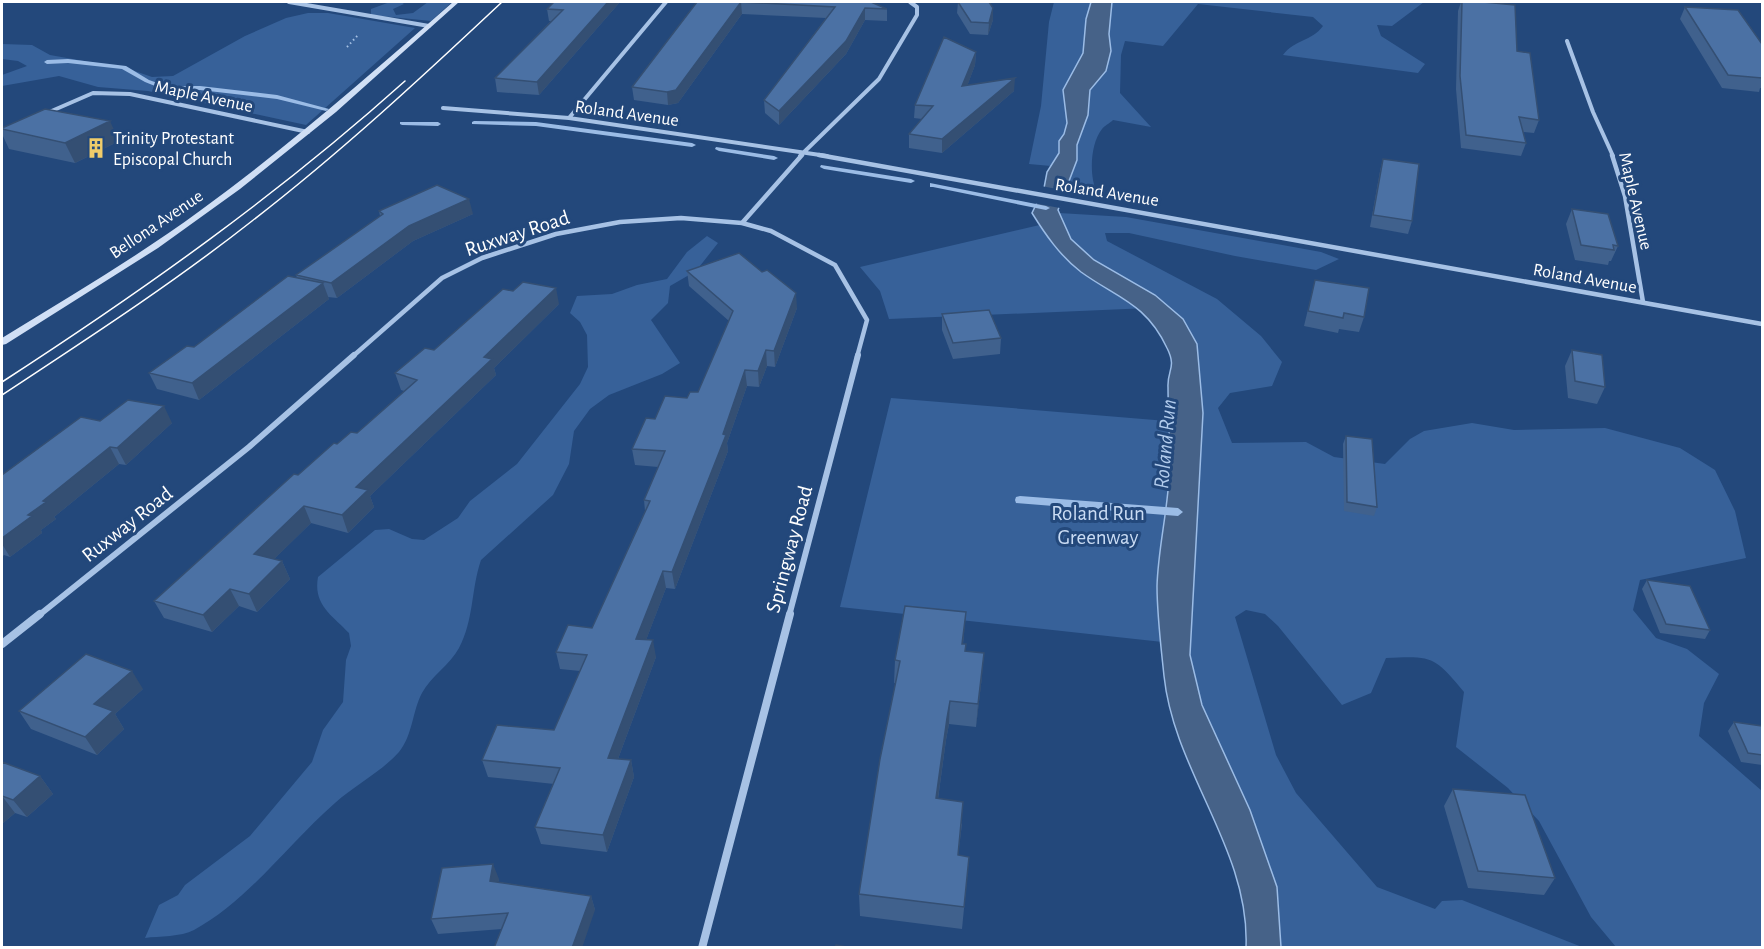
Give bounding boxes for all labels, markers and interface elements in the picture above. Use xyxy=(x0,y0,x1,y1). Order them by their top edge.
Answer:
street label: Maple Avenue xyxy=(153,78,254,116)
street label: Roland Avenue xyxy=(574,98,680,130)
place label: Trinity Protestant Episcopal Church xyxy=(113,130,234,169)
building icon: Trinity Protestant Episcopal Church xyxy=(84,136,108,160)
street label: Maple Avenue xyxy=(1615,151,1655,252)
street label: Roland Avenue xyxy=(1054,176,1160,210)
street label: Bellona Avenue xyxy=(107,187,207,263)
street label: Ruxway Road xyxy=(462,207,572,260)
street label: Roland Avenue xyxy=(1532,261,1638,297)
water label: Roland Run xyxy=(1150,398,1180,490)
street label: Ruxway Road xyxy=(78,483,177,566)
street label: Springway Road xyxy=(762,483,817,615)
park label: Roland Run Greenway xyxy=(1051,503,1145,548)

